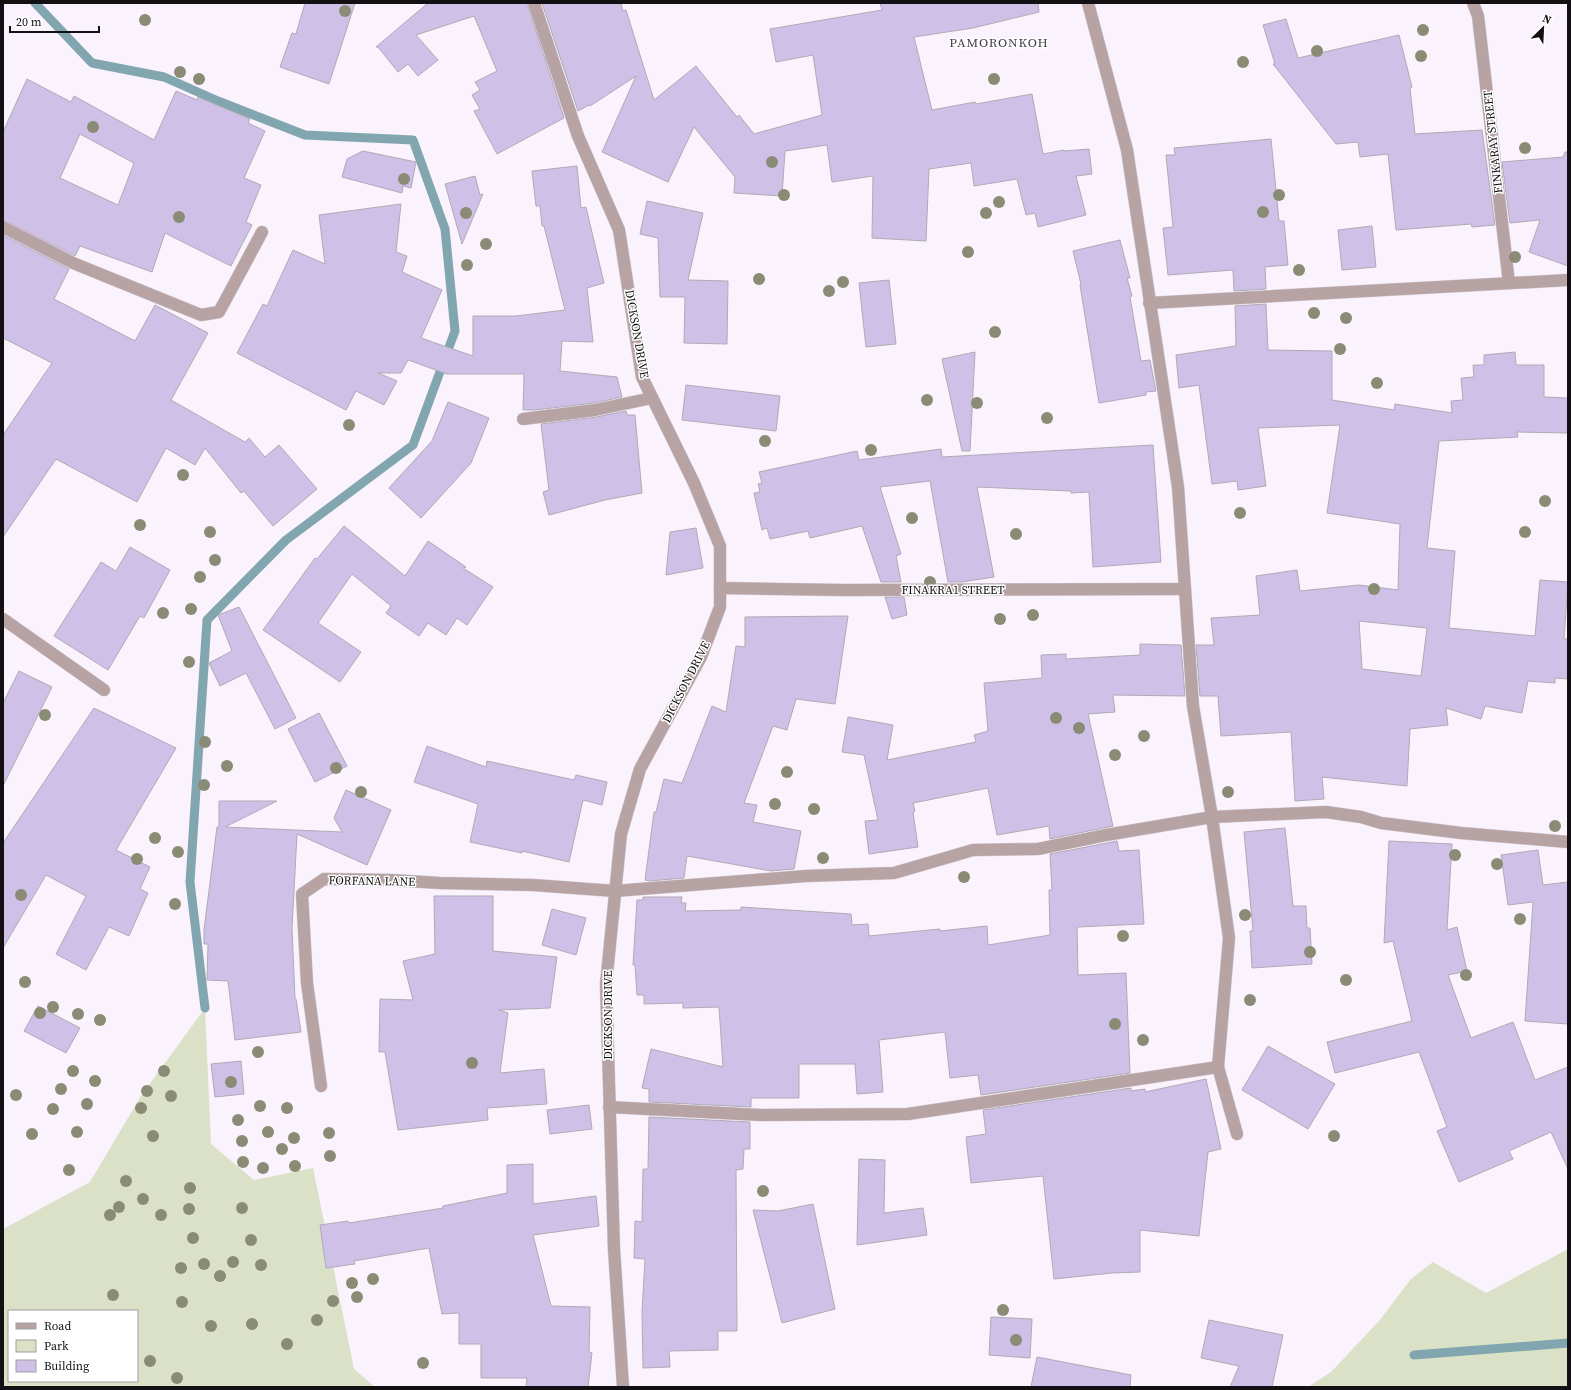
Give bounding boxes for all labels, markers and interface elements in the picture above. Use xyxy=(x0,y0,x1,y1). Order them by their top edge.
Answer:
scale bar xyxy=(10,8,99,34)
north arrow xyxy=(1523,8,1563,48)
text: N xyxy=(1540,11,1554,28)
text: 20 m xyxy=(16,14,42,30)
district label: PAMORONKOH xyxy=(949,34,1049,51)
street label: FINKARAY STREET xyxy=(1480,89,1506,194)
street label: DICKSON DRIVE xyxy=(621,288,653,380)
street label: FINAKRA1 STREET xyxy=(902,582,1005,598)
street label: DICKSON DRIVE xyxy=(659,638,713,726)
street label: FORFANA LANE xyxy=(328,872,416,890)
street label: DICKSON DRIVE xyxy=(600,970,616,1060)
legend xyxy=(8,1310,138,1382)
text: Road xyxy=(44,1318,71,1334)
text: Park xyxy=(44,1338,69,1354)
text: Building xyxy=(44,1358,89,1374)

